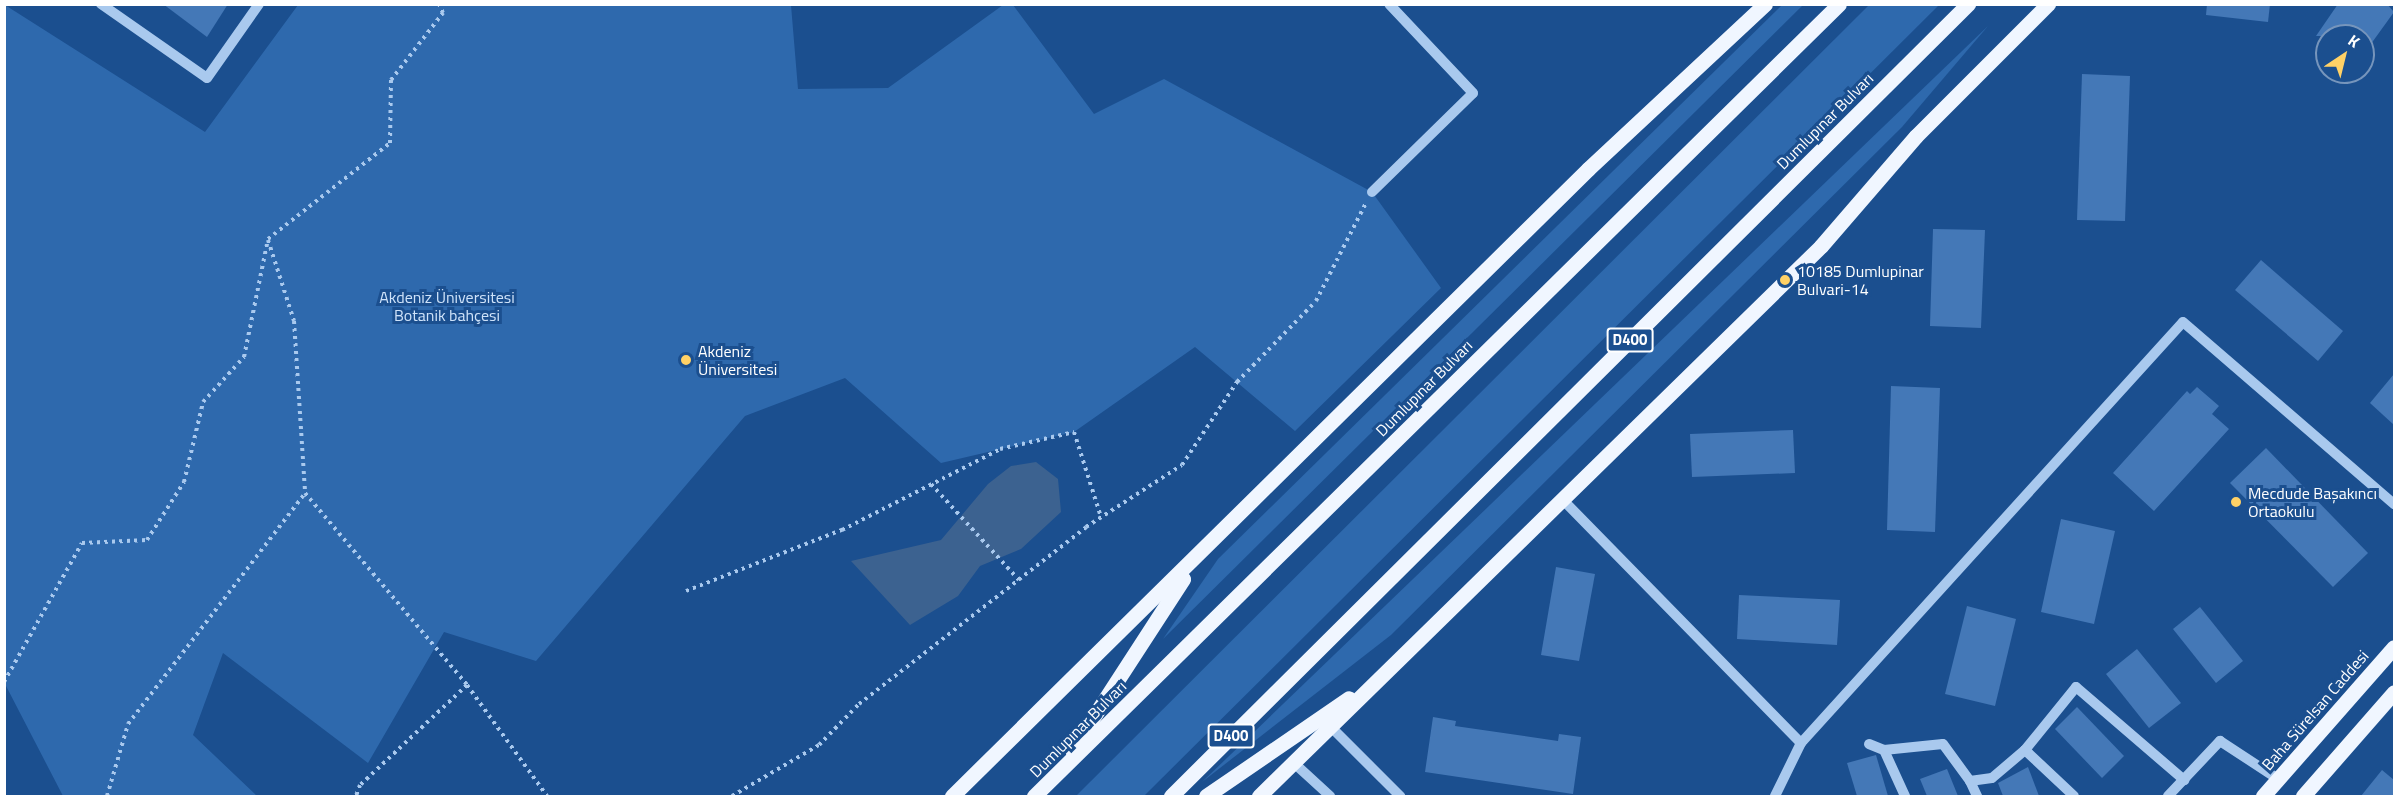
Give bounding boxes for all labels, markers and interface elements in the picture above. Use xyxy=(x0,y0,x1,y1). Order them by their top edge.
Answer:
north arrow xyxy=(2315,24,2375,84)
text: K xyxy=(2343,28,2365,53)
street label: Dumlupınar Bulvarı xyxy=(1773,69,1877,173)
place label: 10185 Dumlupinar Bulvari-14 xyxy=(1797,261,1924,299)
marker: 10185 Dumlupinar Bulvari-14 xyxy=(1778,273,1792,287)
park label: Akdeniz Üniversitesi Botanik bahçesi xyxy=(379,287,515,325)
road number: D400 xyxy=(1606,328,1654,352)
street label: Dumlupınar Bulvarı xyxy=(1372,336,1476,440)
place label: Akdeniz Üniversitesi xyxy=(698,341,777,379)
marker: Akdeniz Üniversitesi xyxy=(679,353,693,367)
place label: Mecdude Başakıncı Ortaokulu xyxy=(2248,483,2377,521)
marker: Mecdude Başakıncı Ortaokulu xyxy=(2229,495,2243,509)
street label: Baha Sürelsan Caddesi xyxy=(2258,646,2372,774)
street label: Dumlupınar Bulvarı xyxy=(1026,677,1130,781)
road number: D400 xyxy=(1207,724,1255,748)

